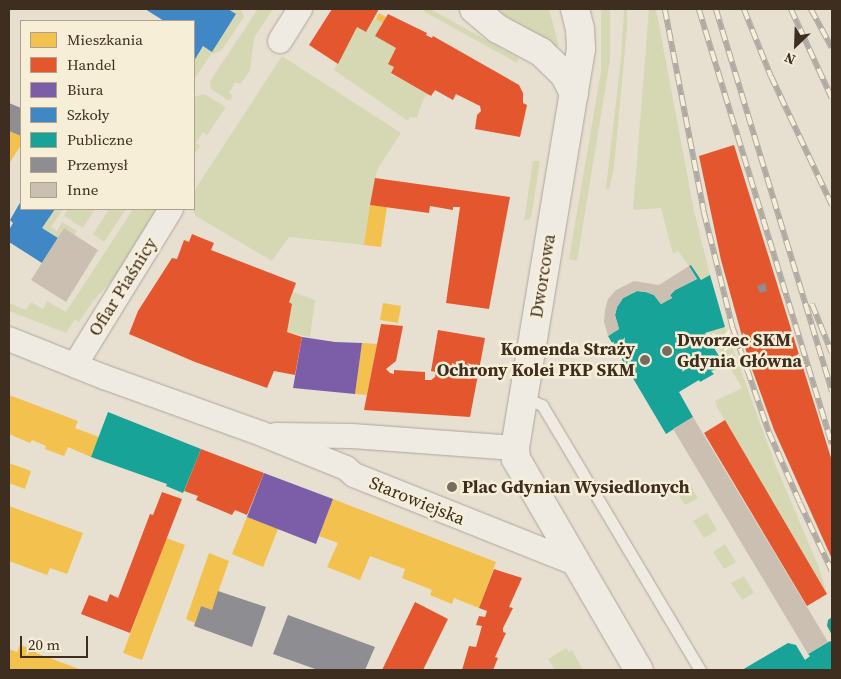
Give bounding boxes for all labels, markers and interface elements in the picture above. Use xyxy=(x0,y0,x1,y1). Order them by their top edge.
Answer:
legend xyxy=(20,20,195,210)
north arrow xyxy=(771,20,821,70)
text: Mieszkania xyxy=(67,29,143,50)
text: N xyxy=(781,47,799,70)
text: Handel xyxy=(67,54,116,75)
text: Biura xyxy=(67,79,103,100)
text: Szkoły xyxy=(67,104,110,125)
text: Publiczne xyxy=(67,129,133,150)
text: Przemysł xyxy=(67,154,128,175)
text: Inne xyxy=(67,179,98,200)
street label: Dworcowa xyxy=(526,232,560,320)
street label: Ofiar Piaśnicy xyxy=(84,234,162,340)
place label: Dworzec SKM Gdynia Główna xyxy=(677,330,802,372)
place label: Komenda Straży Ochrony Kolei PKP SKM xyxy=(437,339,635,382)
marker: Dworzec SKM Gdynia Główna xyxy=(661,345,673,357)
marker: Komenda Straży Ochrony Kolei PKP SKM xyxy=(639,354,651,366)
street label: Starowiejska xyxy=(366,472,468,530)
place label: Plac Gdynian Wysiedlonych xyxy=(462,476,690,498)
marker: Plac Gdynian Wysiedlonych xyxy=(446,481,458,493)
scale bar xyxy=(22,626,90,658)
text: 20 m xyxy=(28,634,60,655)

